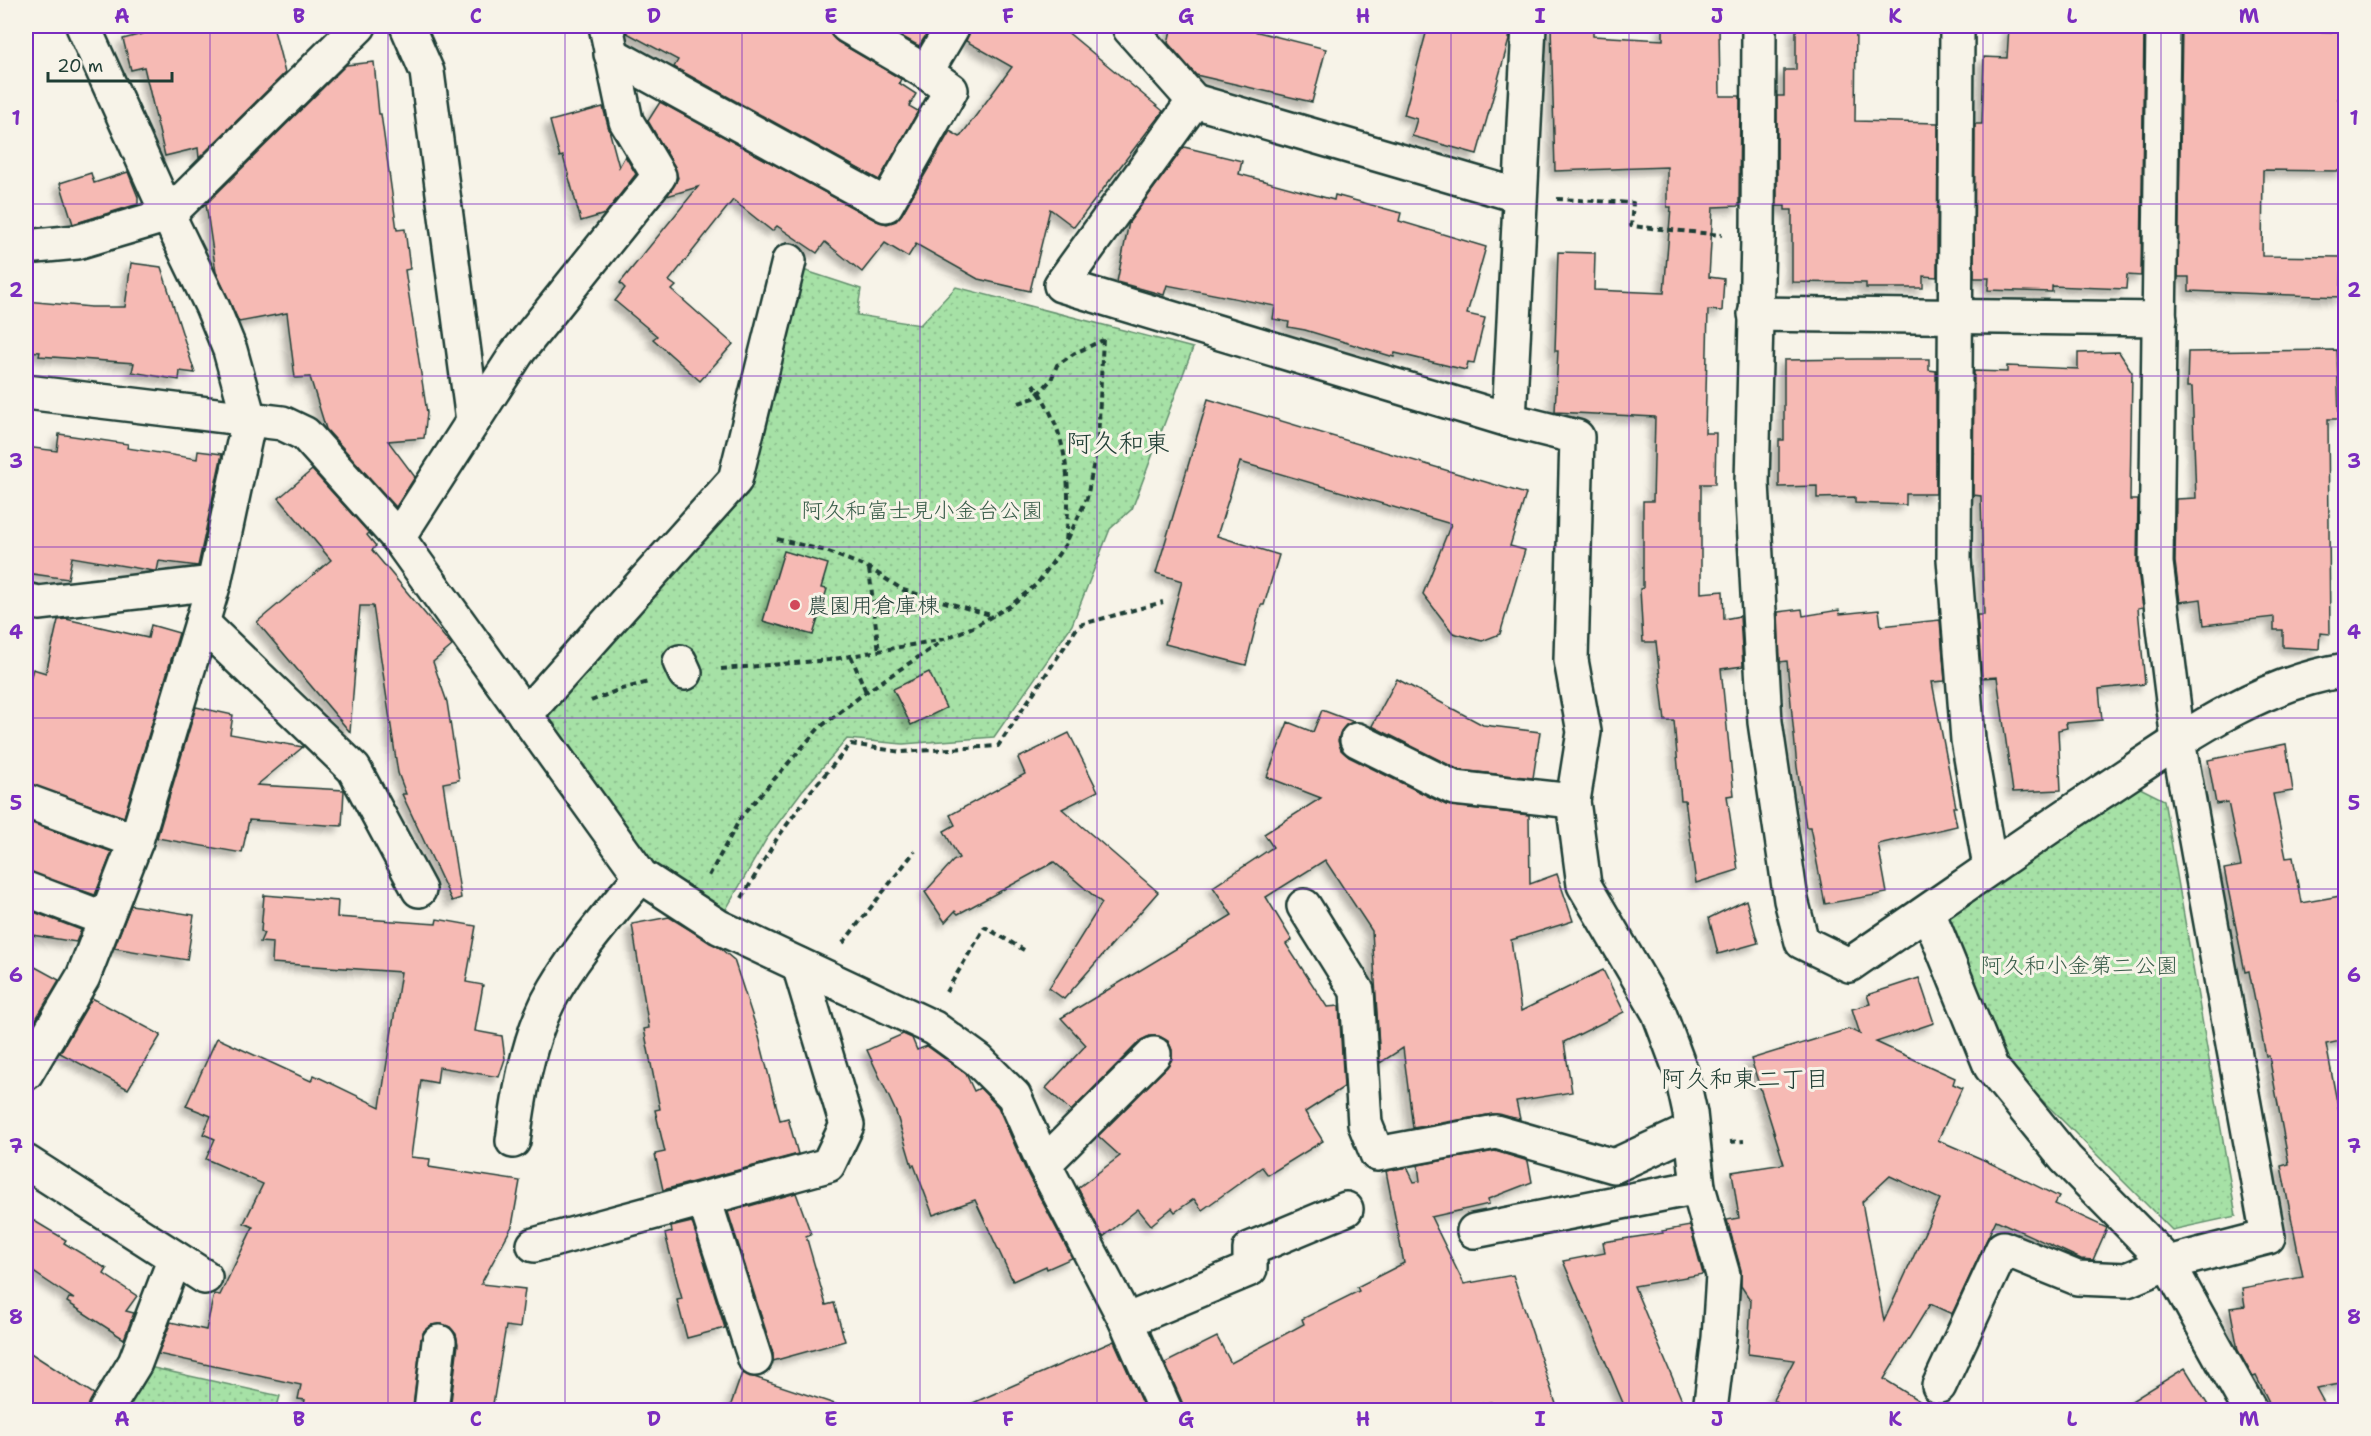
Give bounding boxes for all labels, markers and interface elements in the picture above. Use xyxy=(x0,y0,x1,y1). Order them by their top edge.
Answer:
text: A xyxy=(114,3,130,29)
text: B xyxy=(293,3,305,29)
text: C xyxy=(470,3,482,29)
text: D xyxy=(647,3,661,29)
text: E xyxy=(824,3,838,29)
text: F xyxy=(1002,3,1014,29)
text: G xyxy=(1178,3,1194,29)
text: H xyxy=(1356,3,1370,29)
text: I xyxy=(1534,3,1546,29)
text: J xyxy=(1711,3,1724,29)
text: K xyxy=(1888,3,1902,29)
text: L xyxy=(2067,3,2078,29)
text: M xyxy=(2239,3,2260,29)
scale bar xyxy=(48,45,172,83)
text: 20 m xyxy=(57,54,103,78)
text: 1 xyxy=(11,105,21,131)
text: 1 xyxy=(2349,105,2359,131)
text: 2 xyxy=(9,277,23,303)
text: 2 xyxy=(2347,277,2361,303)
district label: 阿久和東 xyxy=(1066,425,1170,460)
text: 3 xyxy=(9,448,23,474)
text: 3 xyxy=(2347,448,2361,474)
park label: 阿久和富士見小金台公園 xyxy=(801,496,1043,525)
place label: 農園用倉庫棟 xyxy=(807,591,939,620)
marker: 農園用倉庫棟 xyxy=(788,598,802,612)
text: 4 xyxy=(9,619,23,645)
text: 4 xyxy=(2347,619,2361,645)
text: 5 xyxy=(10,790,22,816)
text: 5 xyxy=(2348,790,2360,816)
park label: 阿久和小金第二公園 xyxy=(1980,951,2178,980)
text: 6 xyxy=(9,962,23,988)
text: 6 xyxy=(2347,962,2361,988)
district label: 阿久和東二丁目 xyxy=(1661,1063,1829,1095)
text: 7 xyxy=(9,1133,23,1159)
text: 7 xyxy=(2347,1133,2361,1159)
text: 8 xyxy=(9,1304,23,1330)
text: 8 xyxy=(2347,1304,2361,1330)
text: A xyxy=(114,1406,130,1432)
text: B xyxy=(293,1406,305,1432)
text: C xyxy=(470,1406,482,1432)
text: D xyxy=(647,1406,661,1432)
text: E xyxy=(824,1406,838,1432)
text: F xyxy=(1002,1406,1014,1432)
text: G xyxy=(1178,1406,1194,1432)
text: H xyxy=(1356,1406,1370,1432)
text: I xyxy=(1534,1406,1546,1432)
text: J xyxy=(1711,1406,1724,1432)
text: K xyxy=(1888,1406,1902,1432)
text: L xyxy=(2067,1406,2078,1432)
text: M xyxy=(2239,1406,2260,1432)

